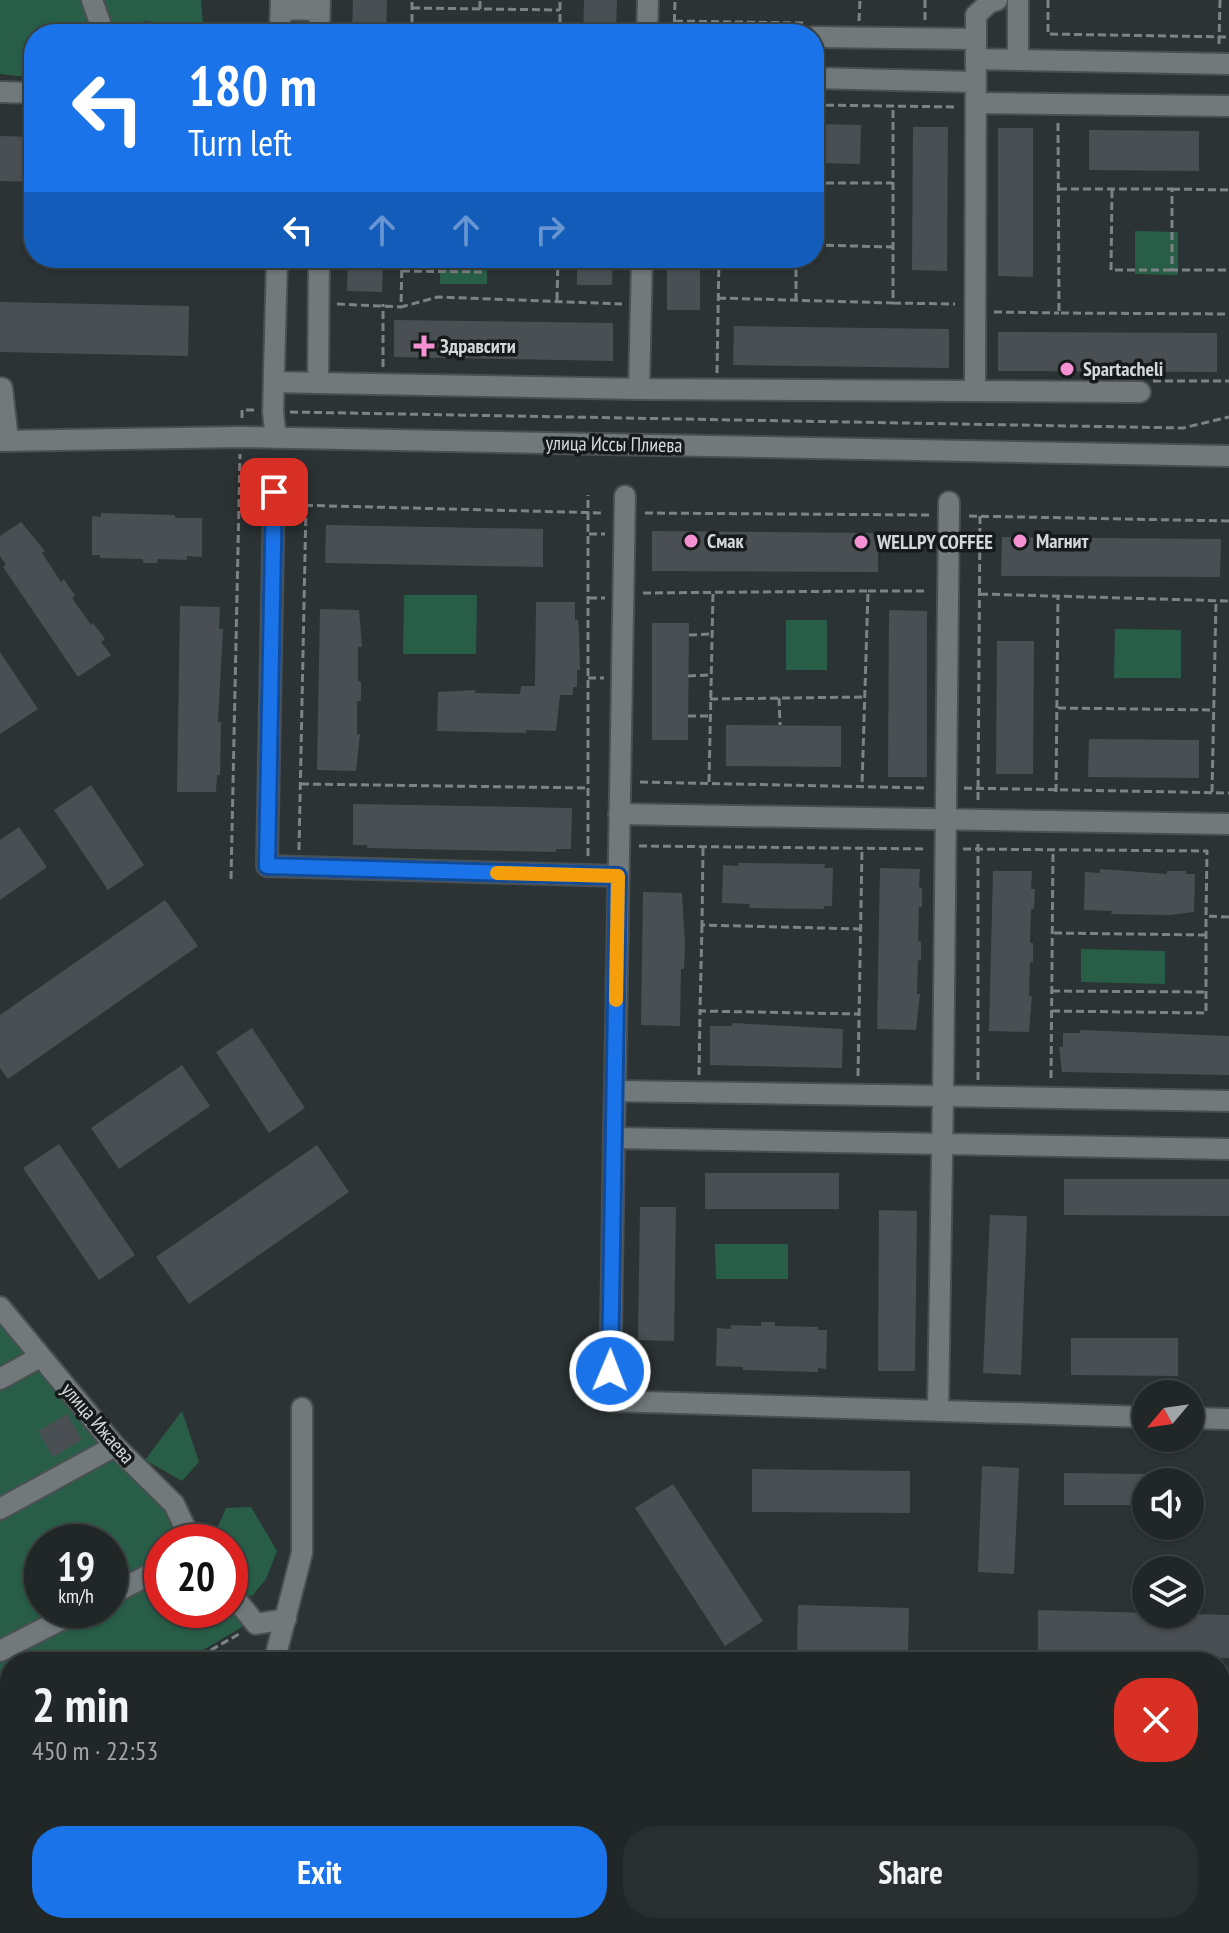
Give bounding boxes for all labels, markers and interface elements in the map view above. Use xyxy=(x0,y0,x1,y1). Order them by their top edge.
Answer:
text: 180 m xyxy=(188,49,317,121)
icon: left xyxy=(56,56,160,160)
text: Turn left xyxy=(188,119,292,166)
icon: left xyxy=(276,208,320,252)
icon: ahead xyxy=(360,208,404,252)
icon: ahead xyxy=(444,208,488,252)
icon: right xyxy=(528,208,572,252)
place label: Здравсити xyxy=(440,333,516,359)
marker: Здравсити xyxy=(415,337,433,355)
place label: Spartacheli xyxy=(1083,356,1163,382)
marker: Spartacheli xyxy=(1058,360,1076,378)
street label: улица Иссы Плиева xyxy=(545,430,683,458)
pin xyxy=(240,458,308,526)
icon: arrive xyxy=(252,470,296,514)
place label: Смак xyxy=(707,528,745,554)
place label: Магнит xyxy=(1036,528,1089,554)
place label: WELLPY COFFEE xyxy=(876,529,993,555)
marker: Смак xyxy=(682,532,700,550)
marker: Магнит xyxy=(1011,532,1029,550)
marker: WELLPY COFFEE xyxy=(852,533,870,551)
position arrow xyxy=(568,1329,652,1413)
street label: улица Ижаева xyxy=(56,1377,140,1469)
north arrow xyxy=(1132,1380,1204,1452)
map controls xyxy=(1132,1380,1204,1628)
button: sound xyxy=(1132,1468,1204,1540)
speed limit sign: 20 xyxy=(144,1524,248,1628)
text: 19 xyxy=(57,1540,95,1592)
button: layers xyxy=(1132,1556,1204,1628)
text: km/h xyxy=(58,1583,94,1609)
text: 2 min xyxy=(32,1673,129,1735)
button: close xyxy=(1114,1678,1198,1762)
text: 450 m · 22:53 xyxy=(32,1734,158,1767)
button: Exit xyxy=(32,1826,607,1918)
button: Share xyxy=(623,1826,1198,1918)

